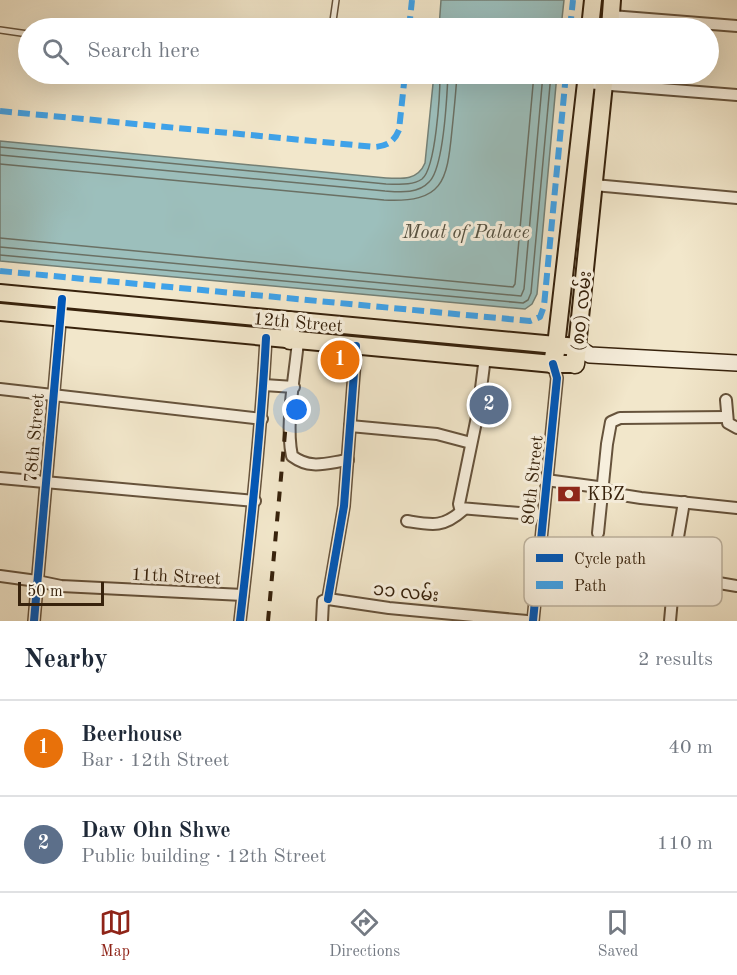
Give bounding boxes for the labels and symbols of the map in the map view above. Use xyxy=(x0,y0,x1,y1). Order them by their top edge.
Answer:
water label: Moat of Palace xyxy=(401,223,530,243)
street label: (၈၀) လမ်း xyxy=(564,270,595,352)
street label: 12th Street xyxy=(252,310,343,336)
pin: 1 xyxy=(320,338,360,382)
pin: 2 xyxy=(470,382,508,428)
street label: 78th Street xyxy=(22,393,48,484)
your location xyxy=(282,395,311,424)
street label: 80th Street xyxy=(519,435,547,526)
bank icon: KBZ xyxy=(556,481,582,507)
place label: KBZ xyxy=(587,486,625,504)
legend xyxy=(524,537,722,606)
text: Cycle path xyxy=(574,552,646,568)
street label: 11th Street xyxy=(131,566,221,588)
street label: ၁၁ လမ်း xyxy=(372,576,440,605)
scale bar xyxy=(18,579,104,606)
text: Path xyxy=(574,579,607,595)

